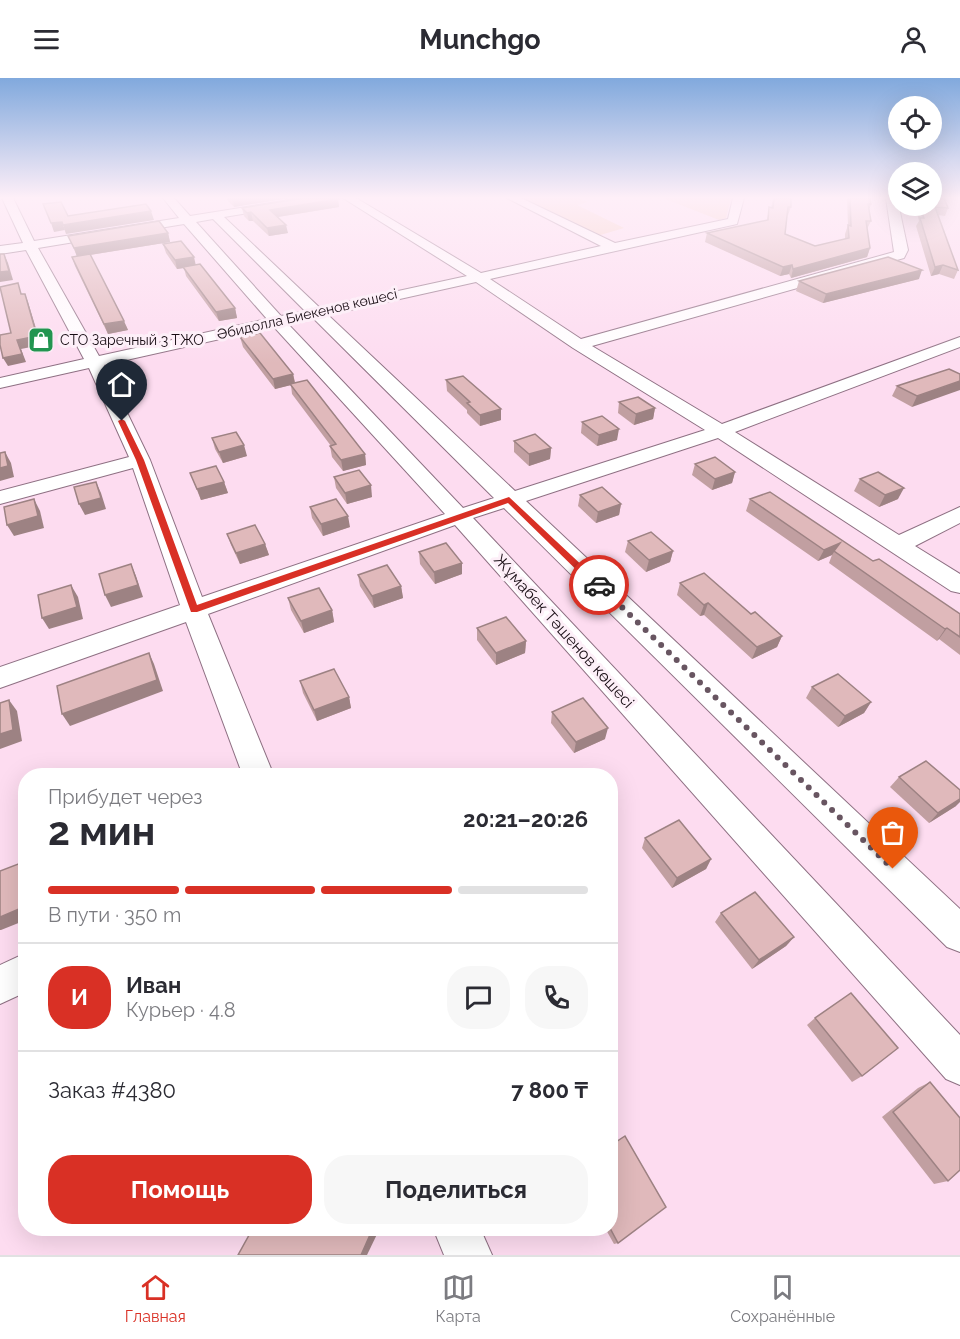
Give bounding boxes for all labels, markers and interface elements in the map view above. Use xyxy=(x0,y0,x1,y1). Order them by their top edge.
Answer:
icon: menu xyxy=(30,23,63,56)
icon: person xyxy=(897,23,930,56)
text: Munchgo xyxy=(419,24,541,55)
map controls xyxy=(888,96,942,216)
button: locate xyxy=(888,96,942,150)
button: layers xyxy=(888,162,942,216)
street label: Әбидолла Биекенов көшесі xyxy=(215,285,399,343)
shop icon: СТО Заречный 3 ТЖО xyxy=(26,325,56,355)
place label: СТО Заречный 3 ТЖО xyxy=(60,332,204,348)
pin xyxy=(96,359,147,421)
icon: home xyxy=(105,368,138,401)
street label: Жұмабек Тәшенов көшесі xyxy=(490,550,638,712)
courier xyxy=(569,555,629,615)
icon: car xyxy=(583,569,616,602)
text: Прибудет через xyxy=(48,785,202,809)
text: 20:21–20:26 xyxy=(463,806,588,832)
pin xyxy=(867,807,918,869)
text: 2 мин xyxy=(48,808,155,854)
icon: bag xyxy=(876,816,909,849)
text: В пути · 350 m xyxy=(48,903,181,927)
button: chat xyxy=(447,966,510,1029)
button: phone xyxy=(525,966,588,1029)
text: Иван xyxy=(126,972,181,998)
text: И xyxy=(71,984,88,1010)
text: Курьер · 4.8 xyxy=(126,998,236,1022)
text: Заказ #4380 xyxy=(48,1077,176,1103)
text: 7 800 ₸ xyxy=(511,1077,588,1103)
button: Помощь xyxy=(48,1155,312,1224)
button: Поделиться xyxy=(324,1155,588,1224)
tab: Главная xyxy=(125,1271,186,1326)
tab: Карта xyxy=(436,1271,481,1326)
tab: Сохранённые xyxy=(730,1271,835,1326)

